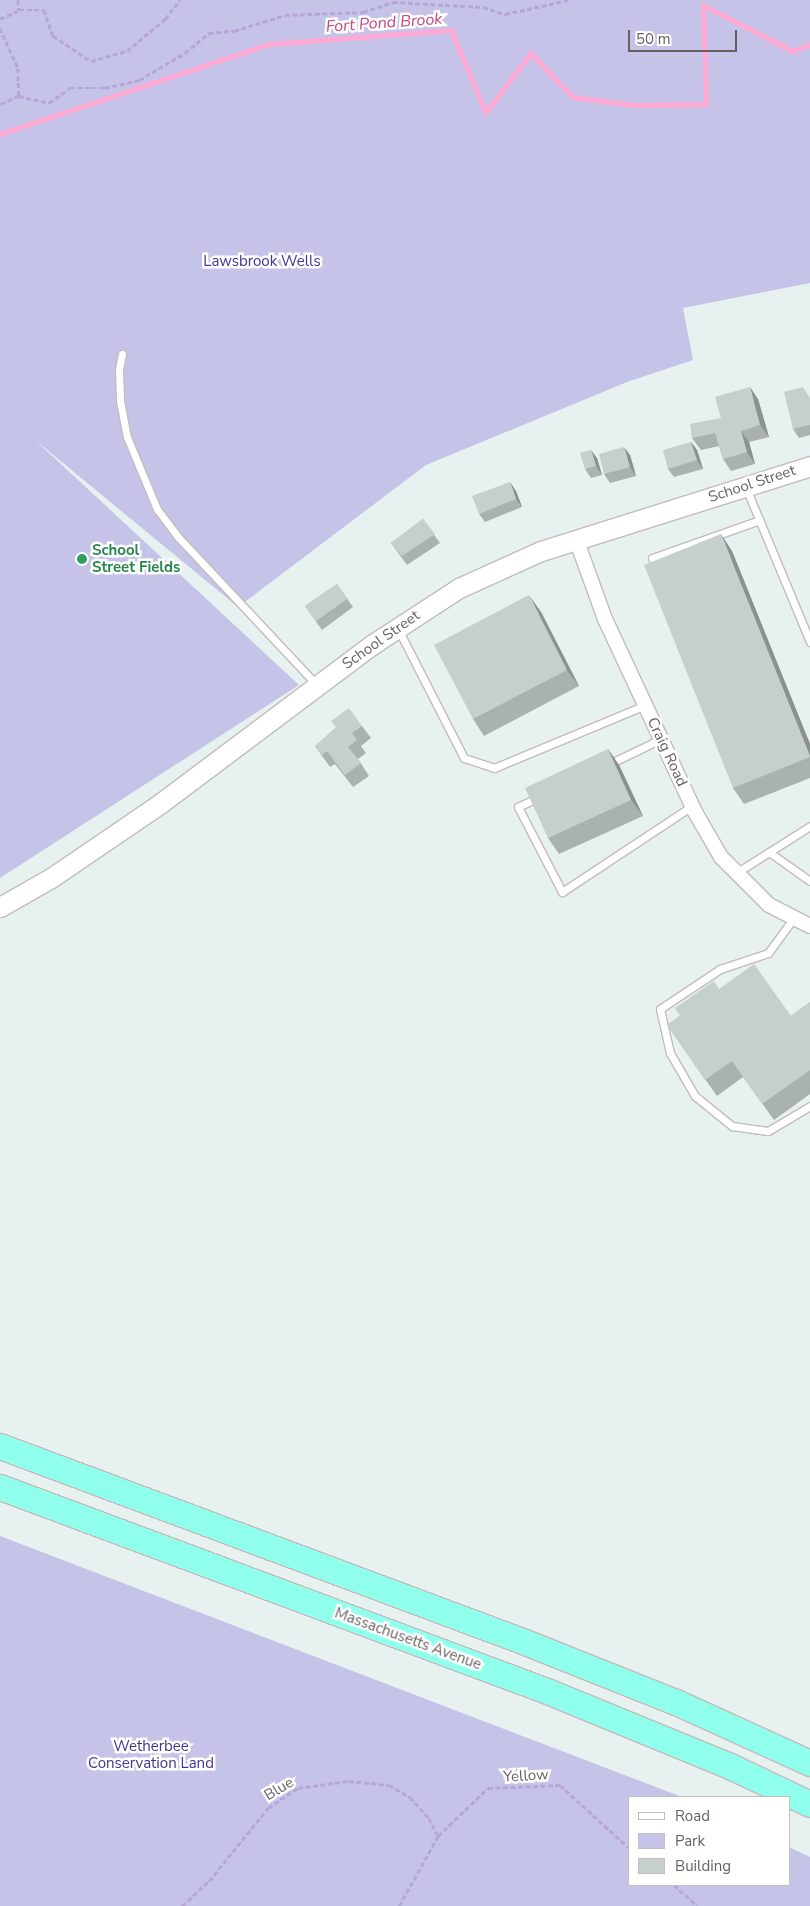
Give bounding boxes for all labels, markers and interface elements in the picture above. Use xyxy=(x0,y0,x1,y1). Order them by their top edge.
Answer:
water label: Fort Pond Brook xyxy=(325,9,443,37)
scale bar xyxy=(630,20,739,52)
text: 50 m xyxy=(636,29,671,49)
park label: Lawsbrook Wells xyxy=(203,253,321,271)
street label: School Street xyxy=(706,461,798,507)
place label: School Street Fields xyxy=(92,541,180,576)
marker: School Street Fields xyxy=(76,553,88,565)
street label: School Street xyxy=(339,607,423,673)
street label: Craig Road xyxy=(643,714,691,790)
street label: Massachusetts Avenue xyxy=(332,1604,484,1674)
park label: Wetherbee Conservation Land xyxy=(88,1737,214,1772)
street label: Yellow xyxy=(503,1766,549,1786)
street label: Blue xyxy=(261,1773,297,1805)
legend xyxy=(628,1796,790,1886)
text: Road xyxy=(675,1806,710,1826)
text: Park xyxy=(675,1831,705,1851)
text: Building xyxy=(675,1856,731,1876)

